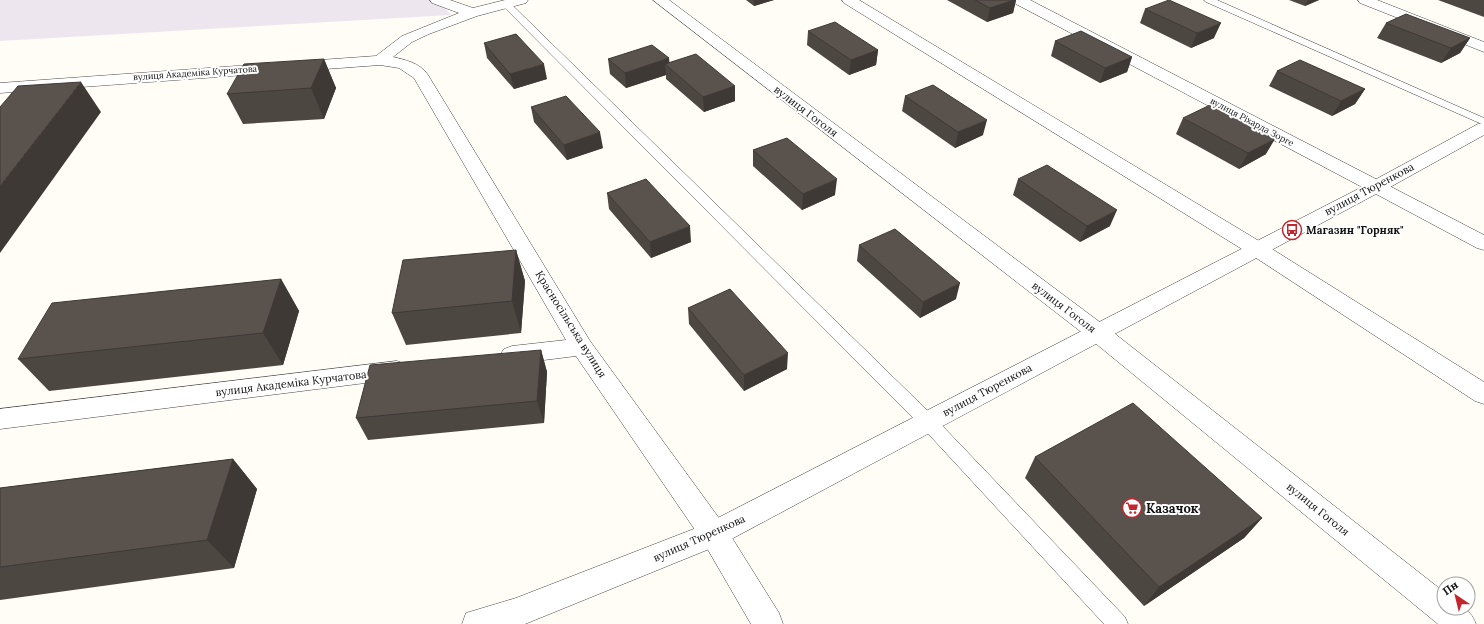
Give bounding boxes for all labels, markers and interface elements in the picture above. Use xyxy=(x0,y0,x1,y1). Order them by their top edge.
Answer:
street label: вулиця Академіка Курчатова xyxy=(133,63,258,82)
street label: вулиця Гоголя xyxy=(771,82,841,140)
street label: вулиця Ріхарда Зорге xyxy=(1208,95,1296,148)
street label: вулиця Тюренкова xyxy=(1322,159,1416,219)
bus stop icon: Магазин "Горняк" xyxy=(1281,219,1303,241)
place label: Магазин "Горняк" xyxy=(1306,223,1404,237)
street label: Красносільська вулиця xyxy=(532,268,610,380)
street label: вулиця Гоголя xyxy=(1029,278,1099,336)
street label: вулиця Тюренкова xyxy=(940,360,1034,420)
street label: вулиця Академіка Курчатова xyxy=(215,367,368,399)
street label: вулиця Гоголя xyxy=(1284,479,1352,539)
supermarket icon: Казачок xyxy=(1121,497,1143,519)
place label: Казачок xyxy=(1146,500,1199,517)
street label: вулиця Тюренкова xyxy=(651,511,748,565)
north arrow xyxy=(1436,576,1476,616)
text: Пн xyxy=(1440,578,1461,598)

